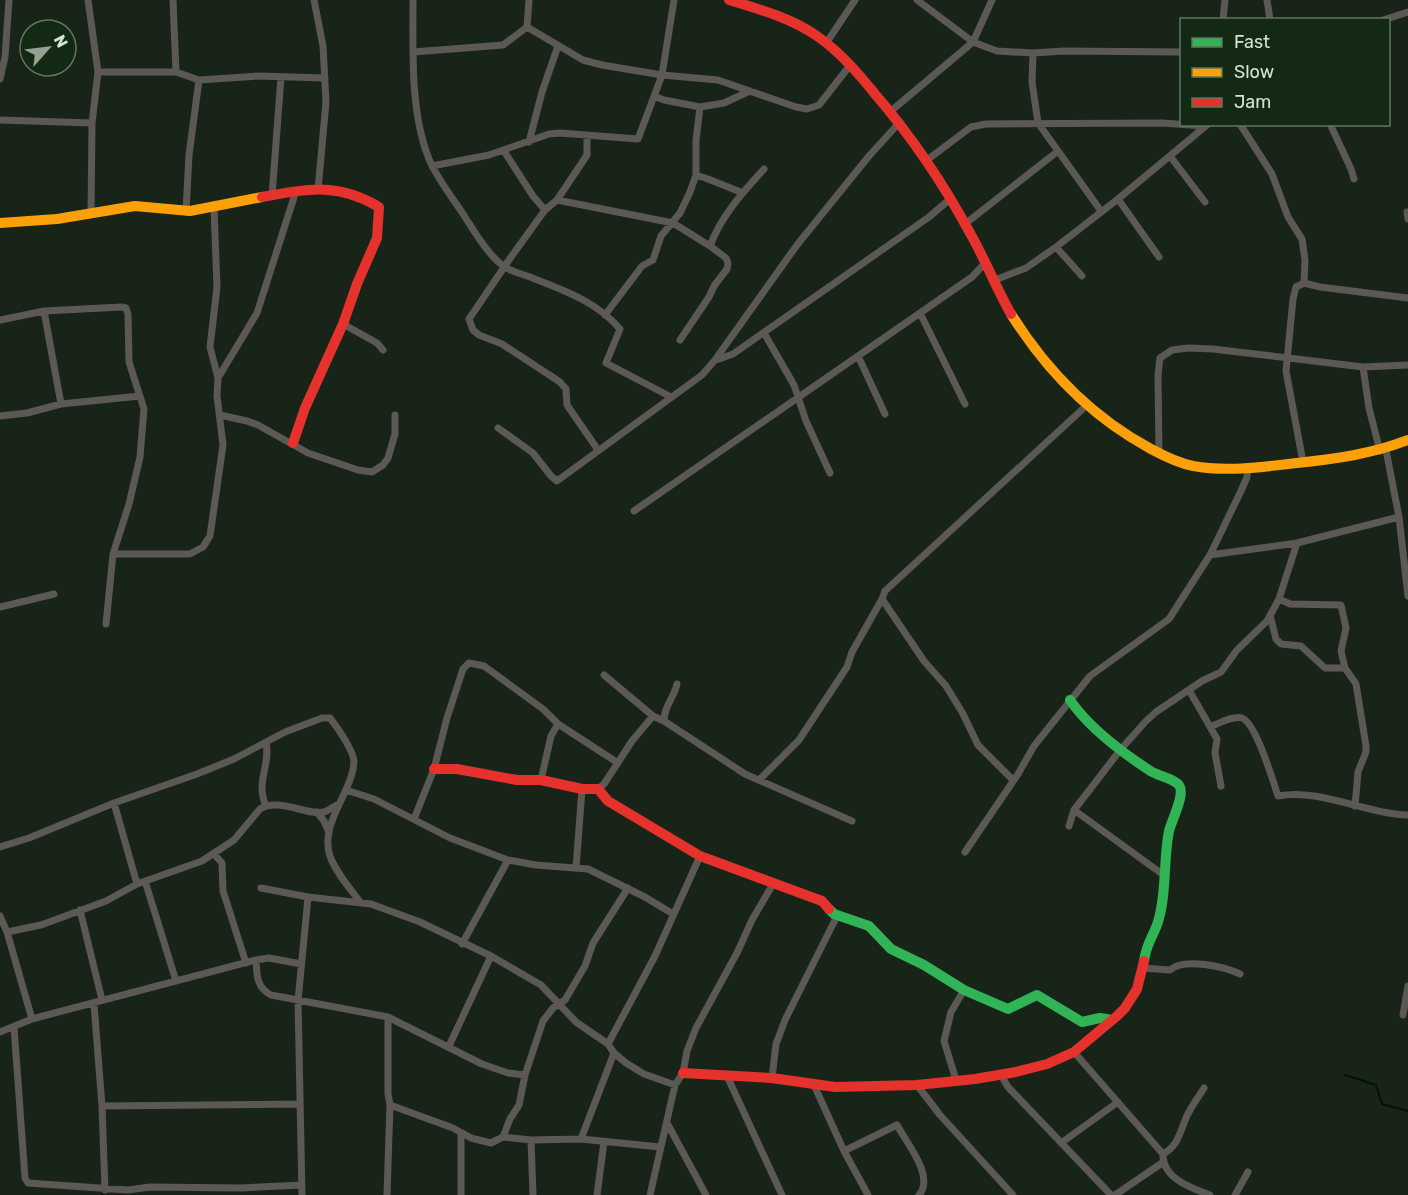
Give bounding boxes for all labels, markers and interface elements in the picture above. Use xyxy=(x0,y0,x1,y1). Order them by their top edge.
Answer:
north arrow xyxy=(18,18,78,78)
legend xyxy=(1180,18,1390,126)
text: Fast xyxy=(1234,31,1270,53)
text: N xyxy=(50,32,72,51)
text: Slow xyxy=(1234,61,1274,83)
text: Jam xyxy=(1234,91,1271,113)

